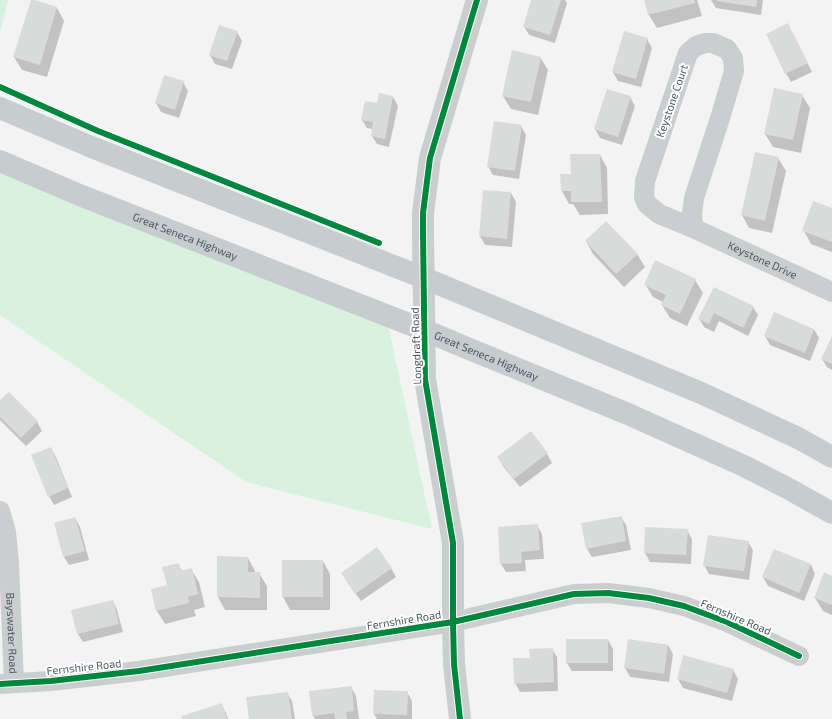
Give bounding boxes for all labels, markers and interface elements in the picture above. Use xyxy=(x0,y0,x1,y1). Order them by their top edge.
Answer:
street label: Keystone Court xyxy=(653,63,690,139)
street label: Great Seneca Highway xyxy=(131,210,240,262)
street label: Keystone Drive xyxy=(726,238,799,281)
street label: Longdraft Road xyxy=(408,307,423,385)
street label: Great Seneca Highway xyxy=(432,328,541,383)
street label: Bayswater Road xyxy=(4,592,21,674)
street label: Fernshire Road xyxy=(699,596,773,637)
street label: Fernshire Road xyxy=(366,607,442,632)
street label: Fernshire Road xyxy=(46,656,122,677)

